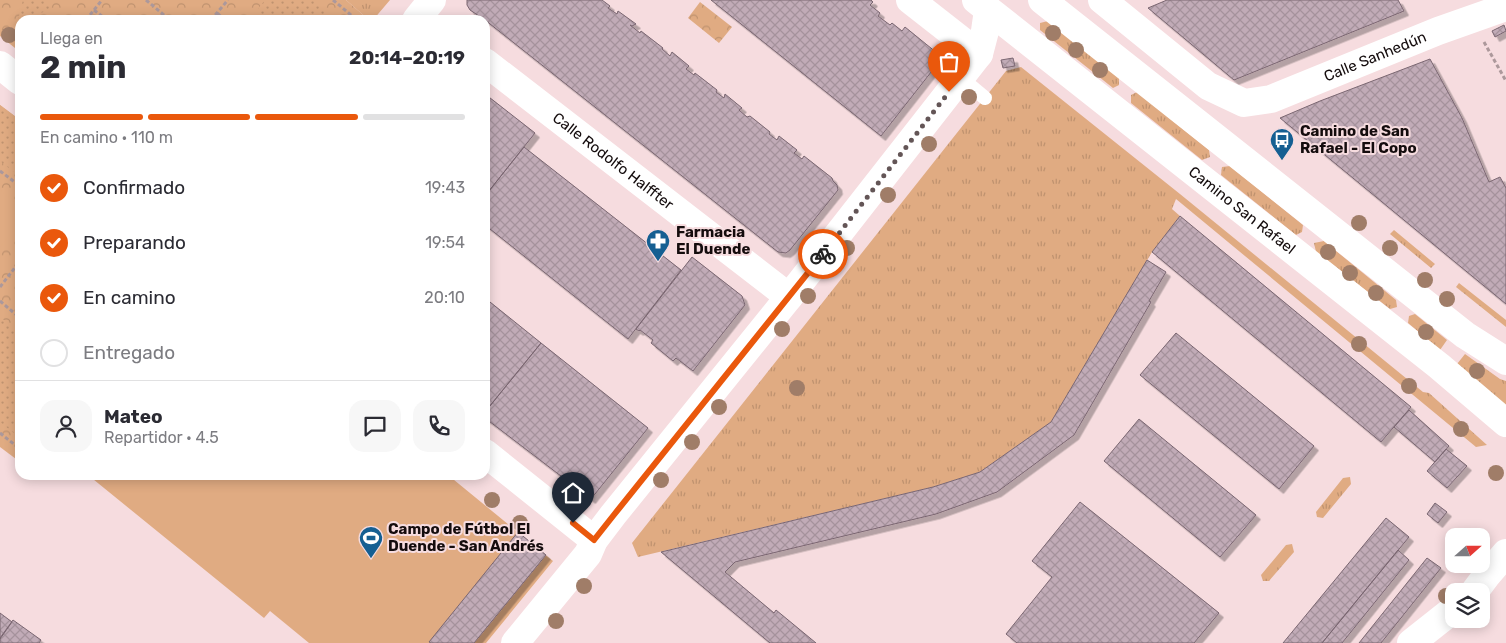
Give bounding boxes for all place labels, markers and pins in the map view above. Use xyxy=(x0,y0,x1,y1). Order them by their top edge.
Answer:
pin xyxy=(928,41,970,92)
place label: Camino de San Rafael - El Copo xyxy=(1300,122,1417,157)
bus stop icon: Camino de San Rafael - El Copo xyxy=(1269,127,1295,161)
place label: Farmacia El Duende xyxy=(676,223,750,258)
pharmacy icon: Farmacia El Duende xyxy=(645,228,671,262)
pin xyxy=(552,472,594,523)
place label: Campo de Fútbol El Duende - San Andrés xyxy=(388,520,544,555)
sports icon: Campo de Fútbol El Duende - San Andrés xyxy=(358,525,384,559)

